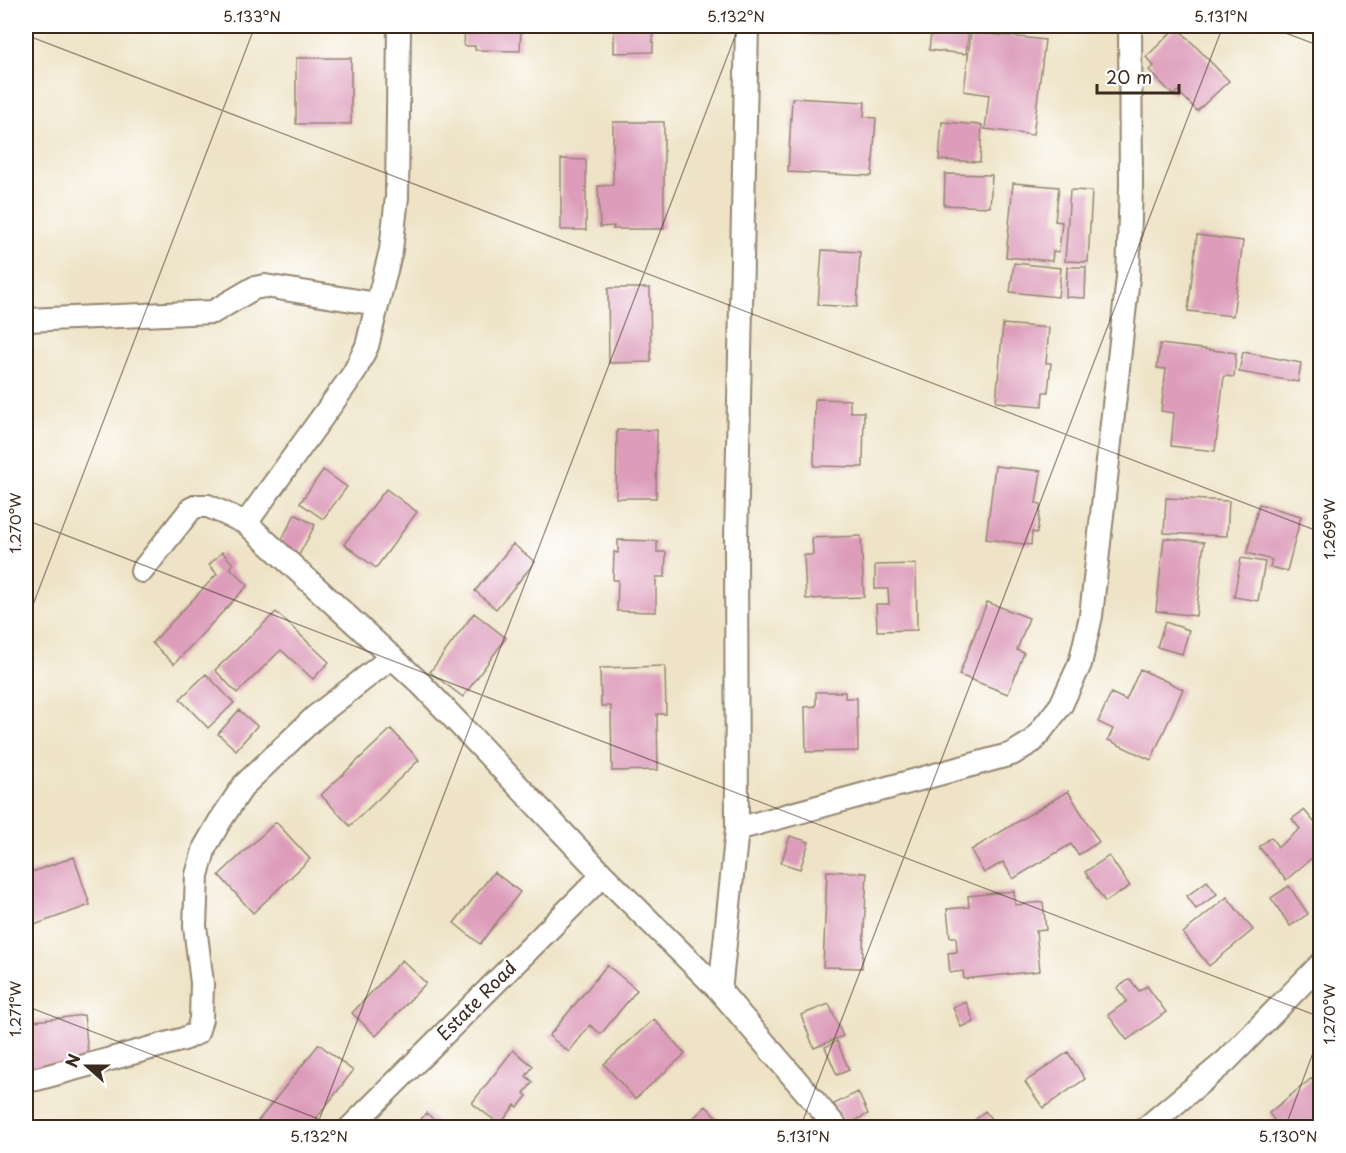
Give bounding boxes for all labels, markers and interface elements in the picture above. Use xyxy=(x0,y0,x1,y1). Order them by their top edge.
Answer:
text: 5.133°N xyxy=(223,4,281,27)
text: 5.132°N xyxy=(707,4,765,27)
text: 5.131°N xyxy=(1194,4,1248,27)
scale bar xyxy=(1097,57,1180,95)
text: 20 m xyxy=(1106,63,1152,90)
text: 1.270°W xyxy=(3,492,26,554)
text: 1.269°W xyxy=(1317,498,1340,560)
street label: Estate Road xyxy=(430,954,522,1046)
text: 1.271°W xyxy=(3,980,26,1037)
text: 1.270°W xyxy=(1317,983,1340,1045)
north arrow xyxy=(57,1036,117,1096)
text: N xyxy=(59,1050,86,1070)
text: 5.132°N xyxy=(290,1124,348,1147)
text: 5.131°N xyxy=(776,1124,830,1147)
text: 5.130°N xyxy=(1259,1124,1317,1147)

